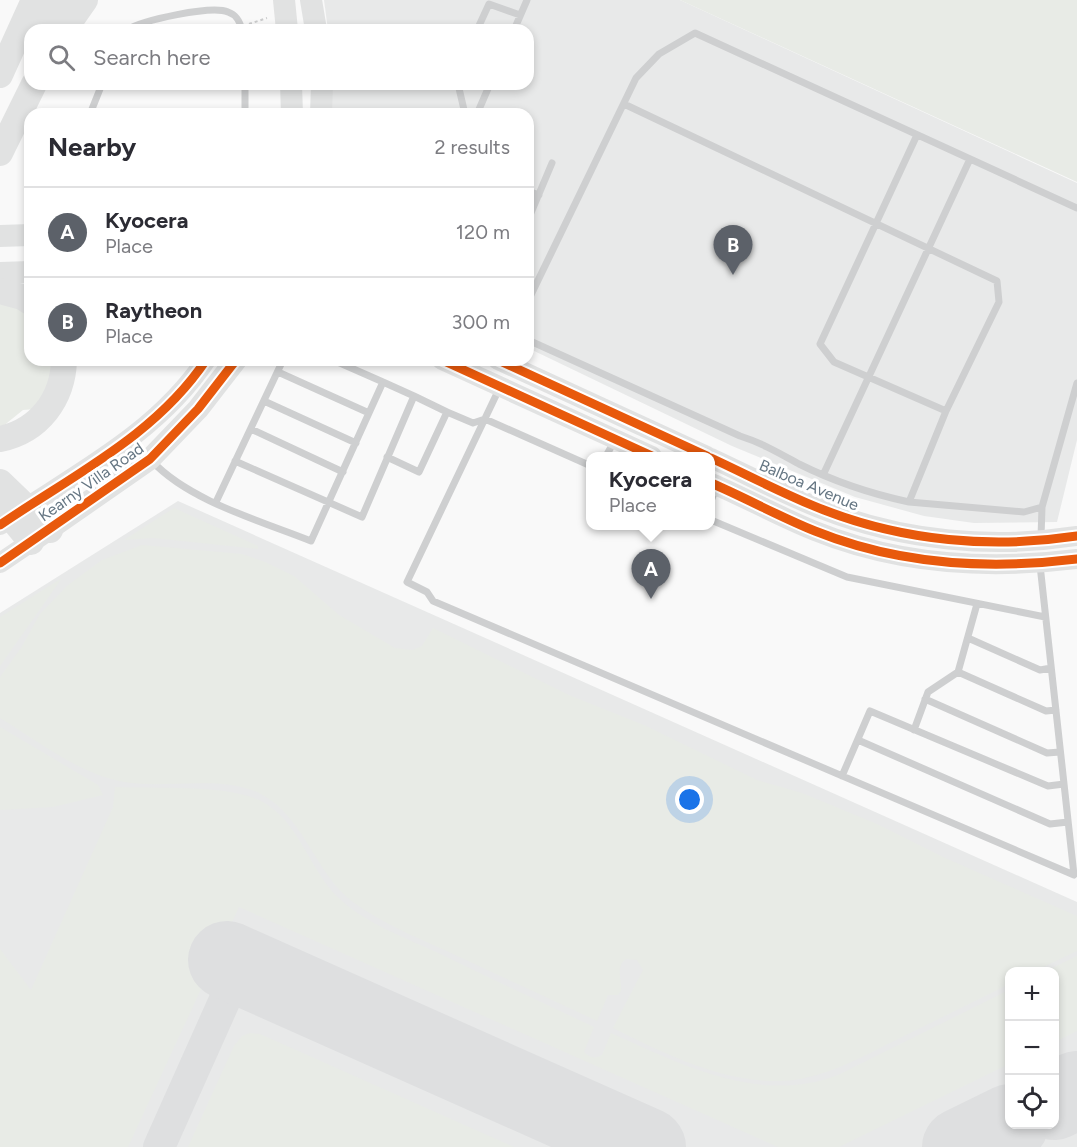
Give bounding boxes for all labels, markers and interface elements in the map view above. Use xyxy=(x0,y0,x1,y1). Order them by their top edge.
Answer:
search box xyxy=(24,24,534,90)
icon: search xyxy=(45,41,78,74)
text: Search here xyxy=(93,44,211,71)
text: Nearby xyxy=(48,131,136,163)
text: 2 results xyxy=(434,135,510,159)
text: Kyocera xyxy=(105,207,188,234)
text: A xyxy=(60,220,75,244)
text: 120 m xyxy=(456,220,510,244)
pin: B xyxy=(714,226,752,275)
text: Place xyxy=(105,234,153,258)
text: Raytheon xyxy=(105,297,202,324)
text: B xyxy=(61,310,74,334)
text: 300 m xyxy=(452,310,510,334)
text: Place xyxy=(105,324,153,348)
street label: Kearny Villa Road xyxy=(35,439,147,525)
popup xyxy=(586,452,715,530)
street label: Balboa Avenue xyxy=(756,455,862,515)
text: Kyocera xyxy=(609,466,692,493)
text: Place xyxy=(609,493,657,517)
pin: A xyxy=(632,550,670,599)
your location xyxy=(675,785,704,814)
map controls xyxy=(1005,967,1059,1129)
button: + xyxy=(1005,967,1059,1021)
button: − xyxy=(1005,1021,1059,1075)
button: locate xyxy=(1005,1075,1059,1129)

